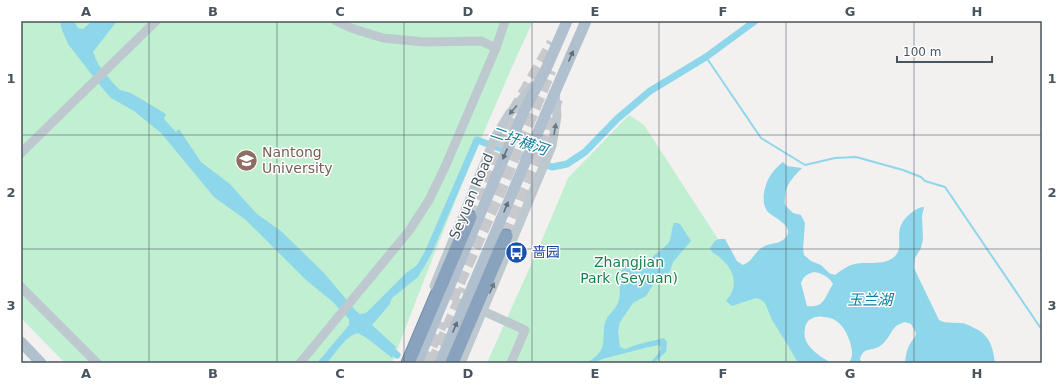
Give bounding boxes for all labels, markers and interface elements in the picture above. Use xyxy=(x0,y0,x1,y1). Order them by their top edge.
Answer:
text: A xyxy=(81,4,91,19)
text: B xyxy=(208,4,218,19)
text: C xyxy=(335,4,345,19)
text: D xyxy=(463,4,474,19)
text: E xyxy=(591,4,599,19)
text: F xyxy=(719,4,727,19)
text: G xyxy=(845,4,855,19)
text: H xyxy=(972,4,982,19)
scale bar xyxy=(897,38,992,64)
text: 100 m xyxy=(903,45,941,59)
one-way arrow xyxy=(568,50,574,62)
text: 1 xyxy=(6,71,16,86)
text: 1 xyxy=(1047,71,1057,86)
one-way arrow xyxy=(508,105,518,115)
water label: 二圩横河 xyxy=(488,123,553,160)
one-way arrow xyxy=(552,123,558,135)
place label: Nantong University xyxy=(262,144,333,176)
school or university icon: Nantong University xyxy=(234,147,260,173)
one-way arrow xyxy=(502,149,508,161)
street label: Seyuan Road xyxy=(446,151,496,241)
text: 2 xyxy=(6,185,16,200)
text: 2 xyxy=(1047,185,1057,200)
one-way arrow xyxy=(503,201,509,213)
bus stop icon: 啬园 xyxy=(503,239,529,265)
place label: 啬园 xyxy=(532,244,560,260)
park label: Zhangjian Park (Seyuan) xyxy=(580,254,678,286)
one-way arrow xyxy=(490,282,496,294)
water label: 玉兰湖 xyxy=(847,291,894,309)
text: 3 xyxy=(6,298,16,313)
text: 3 xyxy=(1047,298,1057,313)
one-way arrow xyxy=(452,322,458,333)
text: A xyxy=(81,366,91,381)
text: B xyxy=(208,366,218,381)
text: C xyxy=(335,366,345,381)
text: D xyxy=(463,366,474,381)
text: E xyxy=(591,366,599,381)
text: F xyxy=(719,366,727,381)
text: G xyxy=(845,366,855,381)
text: H xyxy=(972,366,982,381)

